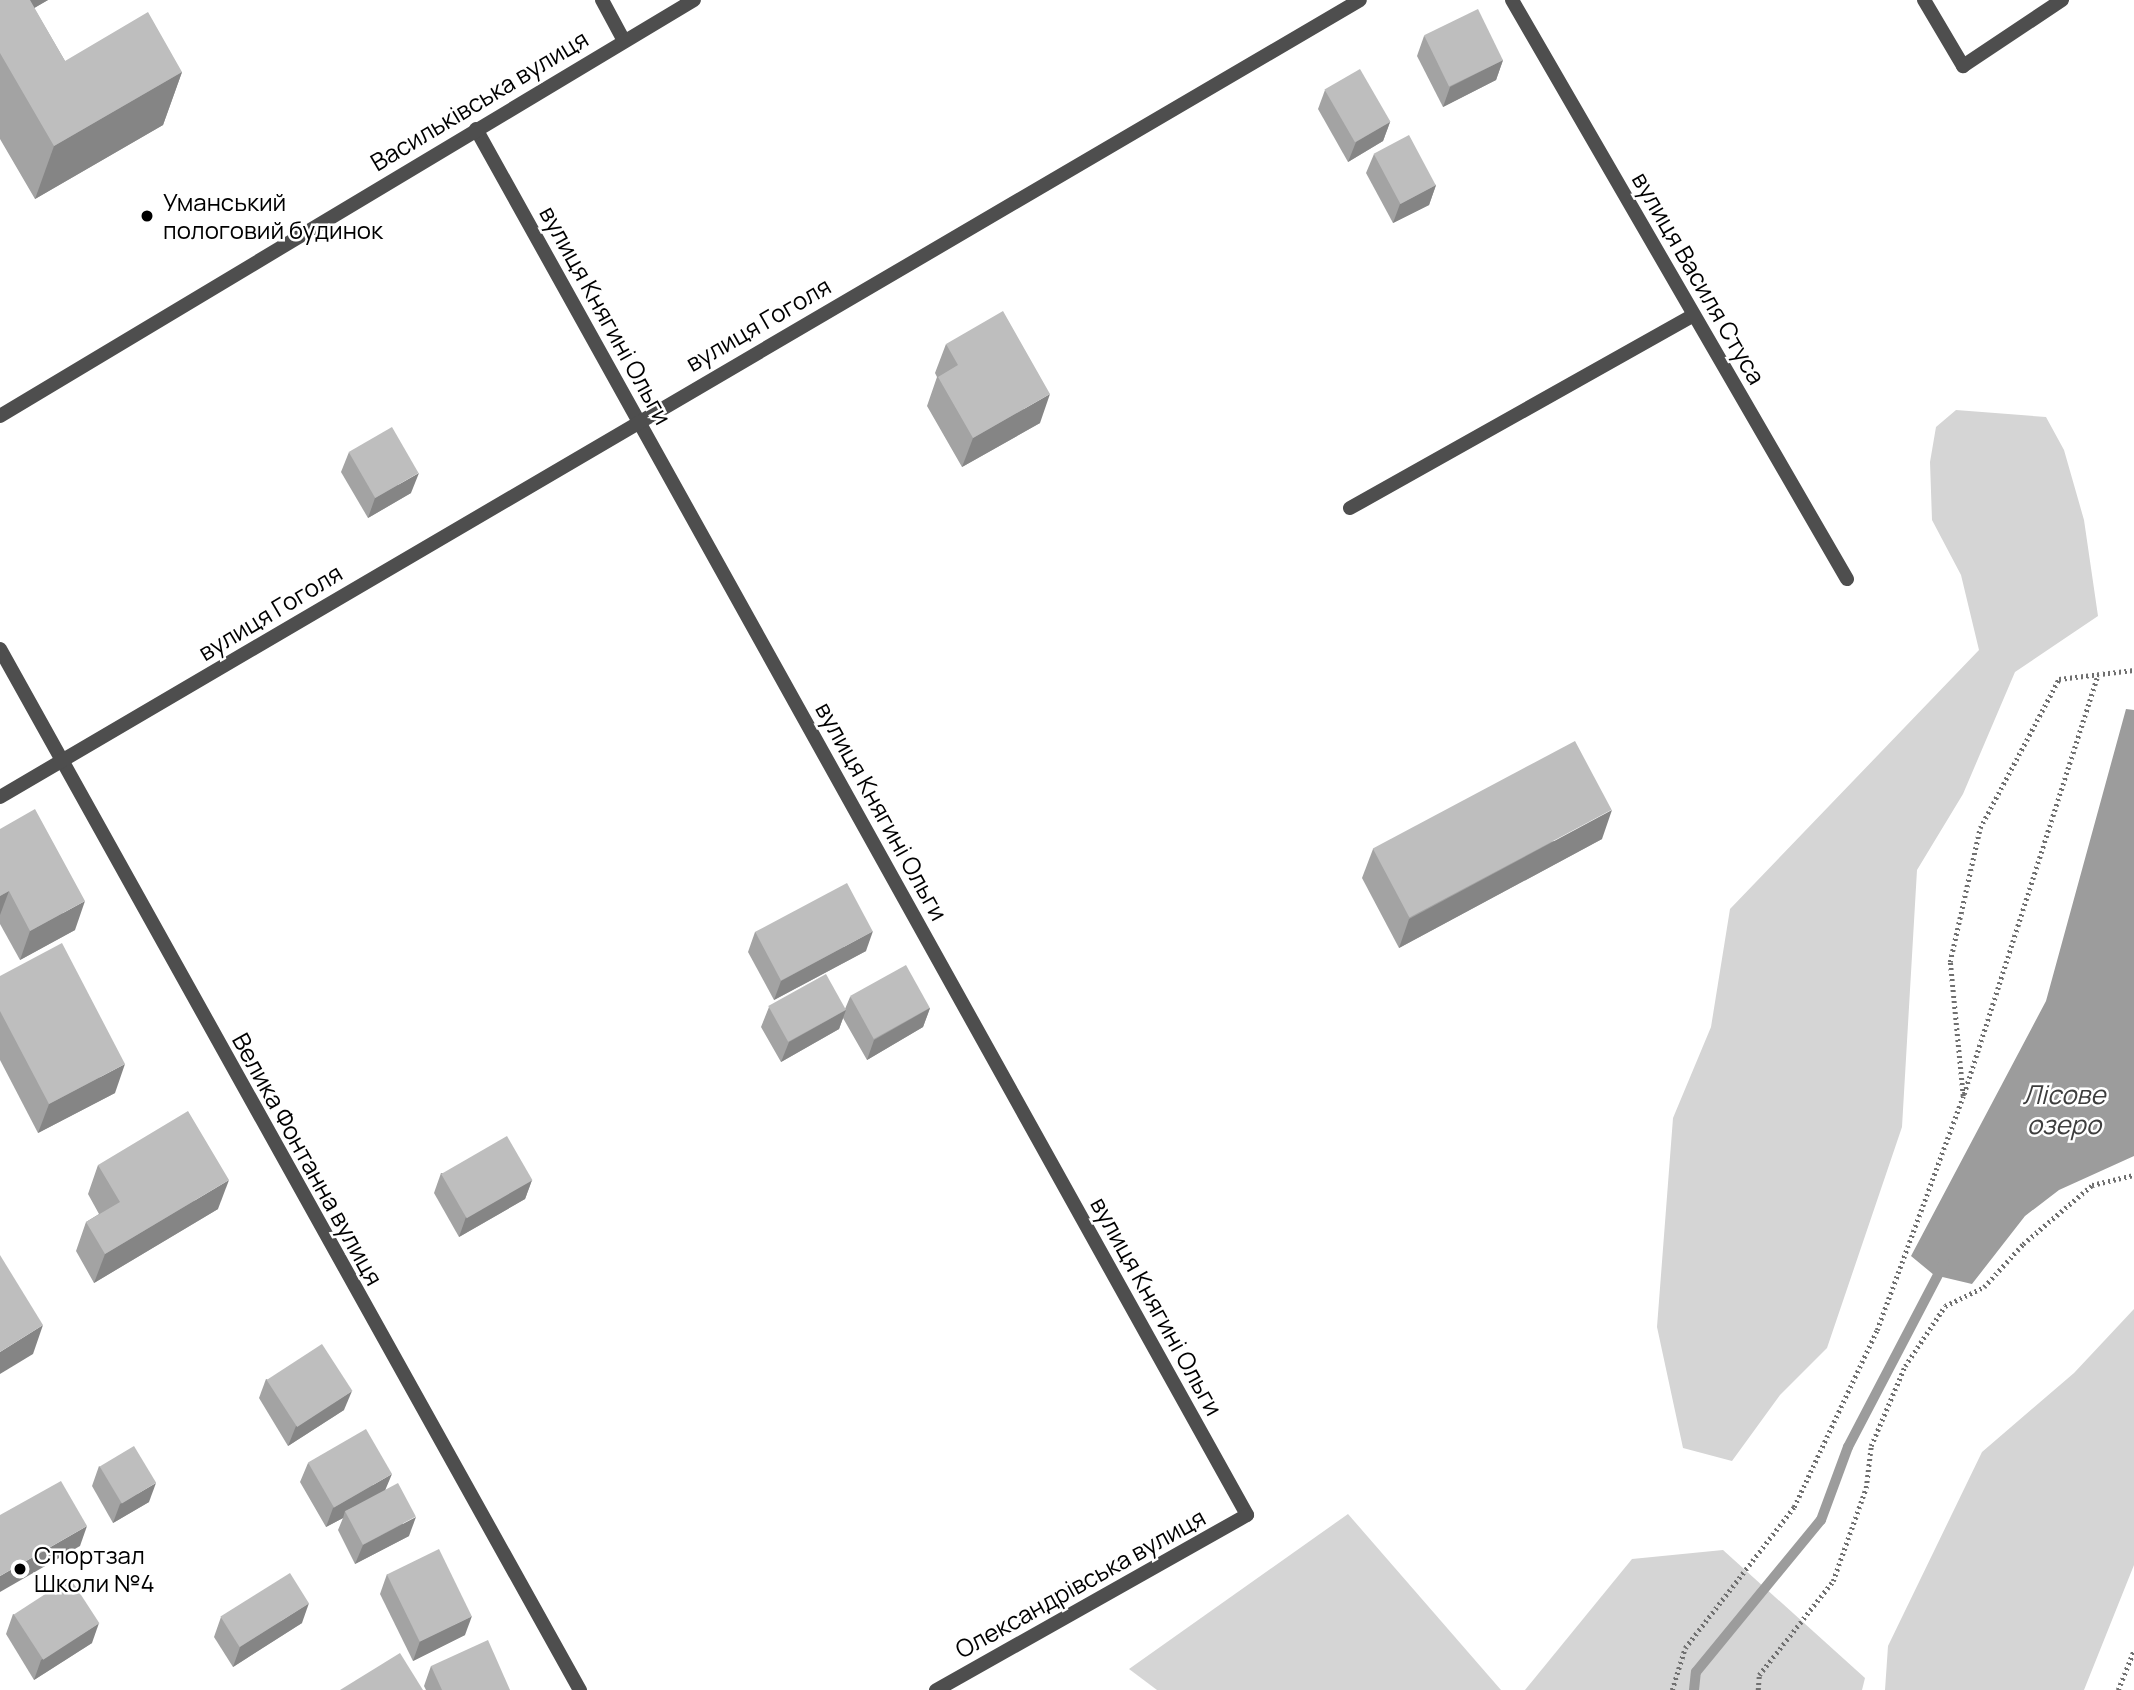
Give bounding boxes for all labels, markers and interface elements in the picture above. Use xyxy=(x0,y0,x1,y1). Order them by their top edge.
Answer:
street label: Васильківська вулиця xyxy=(365,24,593,176)
street label: вулиця Василя Стуса xyxy=(1626,167,1772,389)
place label: Уманський пологовий будинок xyxy=(163,188,383,244)
street label: вулиця Княгині Ольги xyxy=(534,201,678,429)
marker: Уманський пологовий будинок xyxy=(137,206,157,226)
street label: вулиця Гоголя xyxy=(680,271,836,377)
street label: вулиця Гоголя xyxy=(193,558,347,666)
street label: вулиця Княгині Ольги xyxy=(810,697,954,925)
street label: Велика Фонтанна вулиця xyxy=(227,1028,389,1290)
water label: Лісове озеро xyxy=(2023,1079,2105,1140)
street label: вулиця Княгині Ольги xyxy=(1085,1192,1229,1420)
street label: Олександрівська вулиця xyxy=(950,1502,1210,1664)
place label: Спортзал Школи №4 xyxy=(34,1541,155,1597)
marker: Спортзал Школи №4 xyxy=(12,1561,28,1577)

